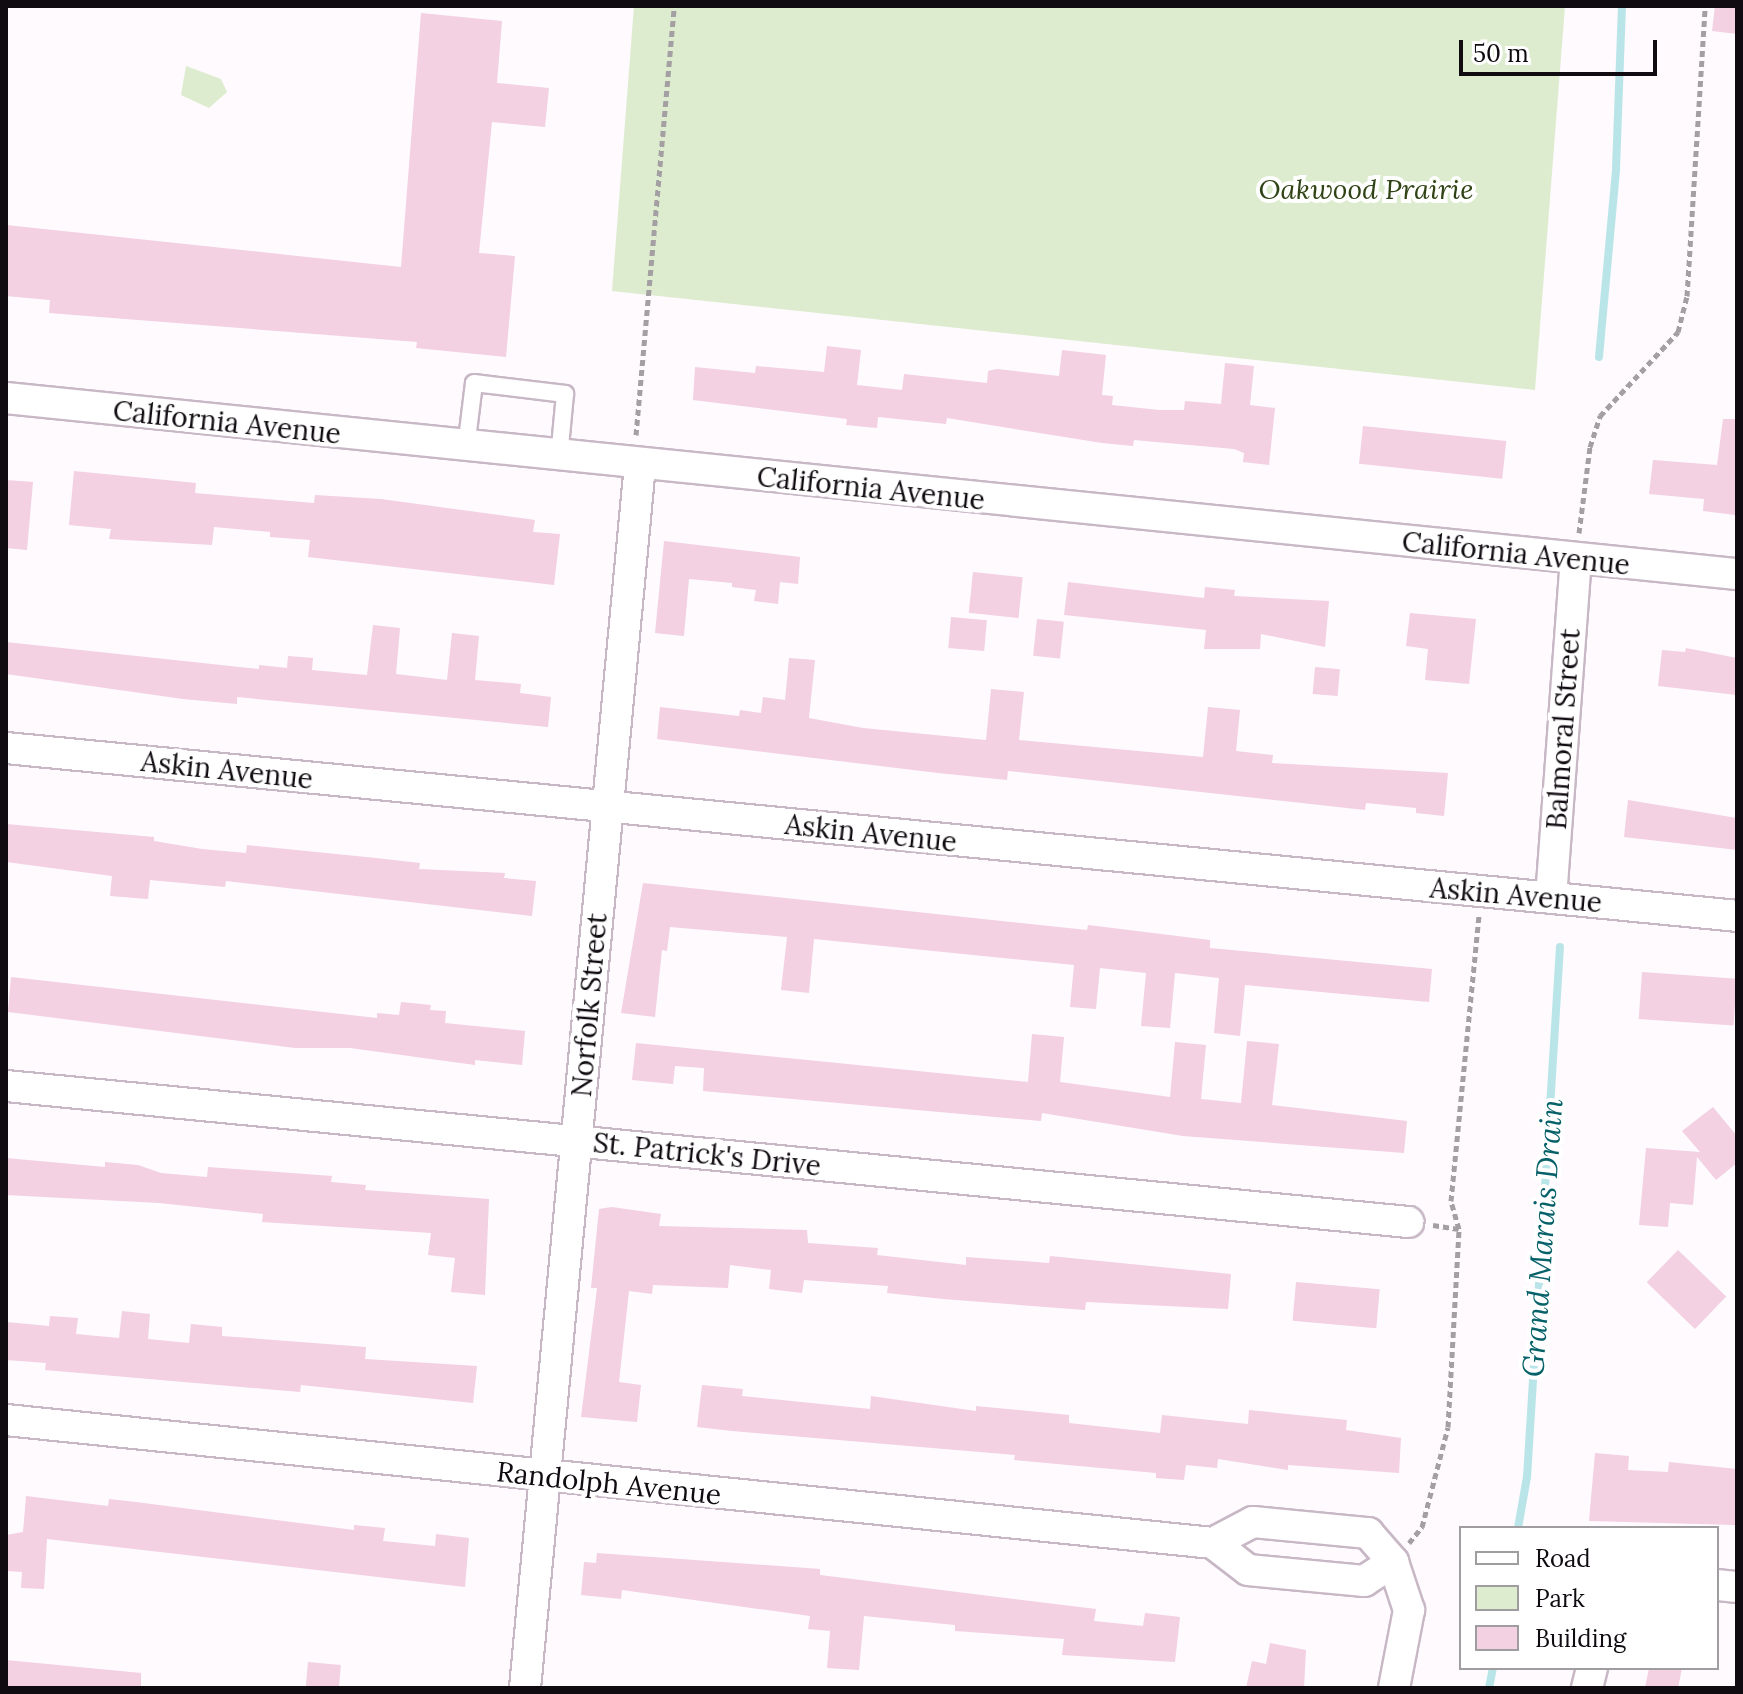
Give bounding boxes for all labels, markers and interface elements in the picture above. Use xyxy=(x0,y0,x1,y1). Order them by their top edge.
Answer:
scale bar xyxy=(1463,24,1661,74)
text: 50 m xyxy=(1473,38,1529,69)
park label: Oakwood Prairie xyxy=(1258,172,1474,206)
street label: California Avenue xyxy=(111,393,343,451)
street label: California Avenue xyxy=(755,459,987,517)
street label: California Avenue xyxy=(1400,524,1632,582)
street label: Balmoral Street xyxy=(1539,627,1587,831)
street label: Askin Avenue xyxy=(139,744,315,796)
street label: Askin Avenue xyxy=(783,807,959,859)
street label: Askin Avenue xyxy=(1428,871,1604,919)
street label: Norfolk Street xyxy=(564,912,614,1098)
water label: Grand Marais Drain xyxy=(1514,1098,1570,1378)
street label: St. Patrick's Drive xyxy=(591,1125,823,1183)
street label: Randolph Avenue xyxy=(495,1454,723,1512)
legend xyxy=(1459,1526,1719,1670)
text: Road xyxy=(1535,1543,1591,1574)
text: Park xyxy=(1535,1583,1585,1614)
text: Building xyxy=(1535,1623,1626,1654)

